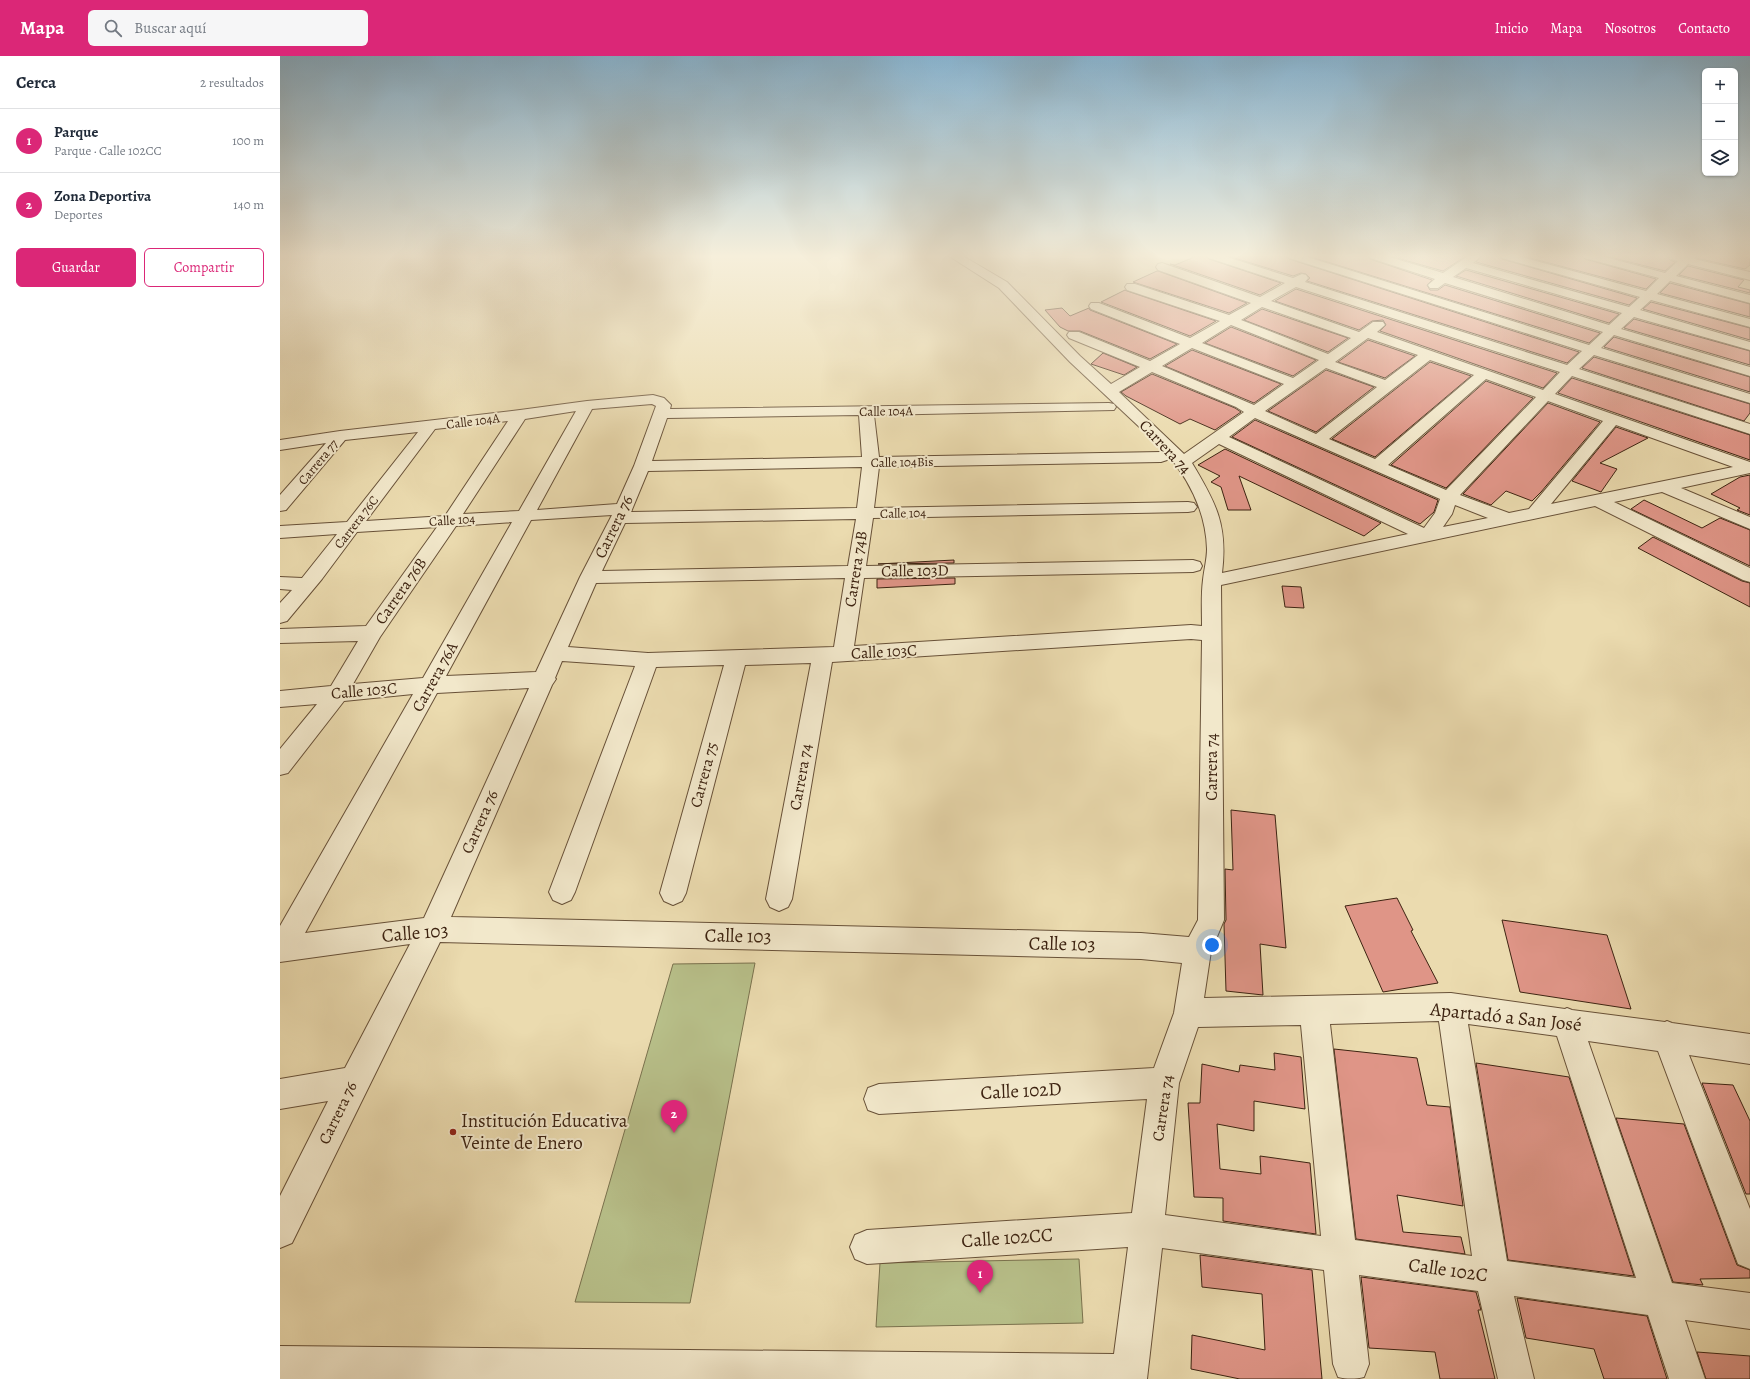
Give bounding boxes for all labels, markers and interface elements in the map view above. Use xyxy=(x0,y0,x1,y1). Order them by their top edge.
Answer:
search box xyxy=(88,10,368,46)
text: Mapa xyxy=(20,15,64,41)
icon: search xyxy=(102,17,124,39)
text: Buscar aquí xyxy=(134,18,206,38)
text: Inicio xyxy=(1495,19,1528,38)
text: Mapa xyxy=(1550,19,1582,38)
text: Nosotros xyxy=(1604,19,1656,38)
text: Contacto xyxy=(1678,19,1730,38)
map controls xyxy=(1702,68,1738,176)
button: + xyxy=(1702,68,1738,104)
text: Cerca xyxy=(16,71,56,94)
text: 2 resultados xyxy=(200,74,264,91)
button: − xyxy=(1702,104,1738,140)
text: Parque xyxy=(54,122,98,142)
text: 1 xyxy=(27,132,31,149)
text: 100 m xyxy=(232,132,264,149)
button: layers xyxy=(1702,140,1738,176)
text: Parque · Calle 102CC xyxy=(54,142,162,159)
text: Zona Deportiva xyxy=(54,186,151,206)
text: 2 xyxy=(26,196,32,213)
text: 140 m xyxy=(233,196,264,213)
text: Deportes xyxy=(54,206,103,223)
button: Guardar xyxy=(16,248,136,287)
button: Compartir xyxy=(144,248,264,287)
street label: Calle 104A xyxy=(859,402,913,420)
street label: Calle 104A xyxy=(445,409,501,433)
street label: Carrera 74 xyxy=(1134,415,1196,479)
street label: Carrera 77 xyxy=(294,435,342,488)
street label: Calle 104Bis xyxy=(870,453,934,471)
street label: Carrera 76C xyxy=(330,492,382,552)
street label: Carrera 76 xyxy=(589,492,639,562)
street label: Calle 104 xyxy=(880,504,926,522)
street label: Calle 104 xyxy=(428,510,476,530)
street label: Carrera 74B xyxy=(839,529,873,609)
street label: Carrera 76B xyxy=(370,553,432,629)
street label: Calle 103D xyxy=(881,559,949,583)
street label: Carrera 76A xyxy=(407,638,464,716)
street label: Calle 103C xyxy=(850,639,918,665)
street label: Calle 103C xyxy=(330,677,398,705)
street label: Carrera 74 xyxy=(1201,733,1223,801)
street label: Carrera 75 xyxy=(685,740,723,810)
street label: Carrera 74 xyxy=(784,742,818,812)
street label: Carrera 76 xyxy=(456,787,504,857)
street label: Calle 103 xyxy=(381,917,449,949)
street label: Calle 103 xyxy=(704,922,772,950)
street label: Calle 103 xyxy=(1028,930,1096,958)
your location xyxy=(1202,935,1222,955)
street label: Apartadó a San José xyxy=(1428,996,1583,1038)
street label: Carrera 74 xyxy=(1147,1073,1179,1143)
street label: Calle 102D xyxy=(980,1076,1062,1106)
street label: Carrera 76 xyxy=(313,1078,363,1148)
pin: 2 xyxy=(661,1100,687,1133)
place label: Institución Educativa Veinte de Enero xyxy=(460,1108,628,1156)
marker: Institución Educativa Veinte de Enero xyxy=(448,1127,458,1137)
street label: Calle 102CC xyxy=(960,1222,1054,1254)
street label: Calle 102C xyxy=(1407,1252,1489,1288)
pin: 1 xyxy=(967,1260,993,1293)

